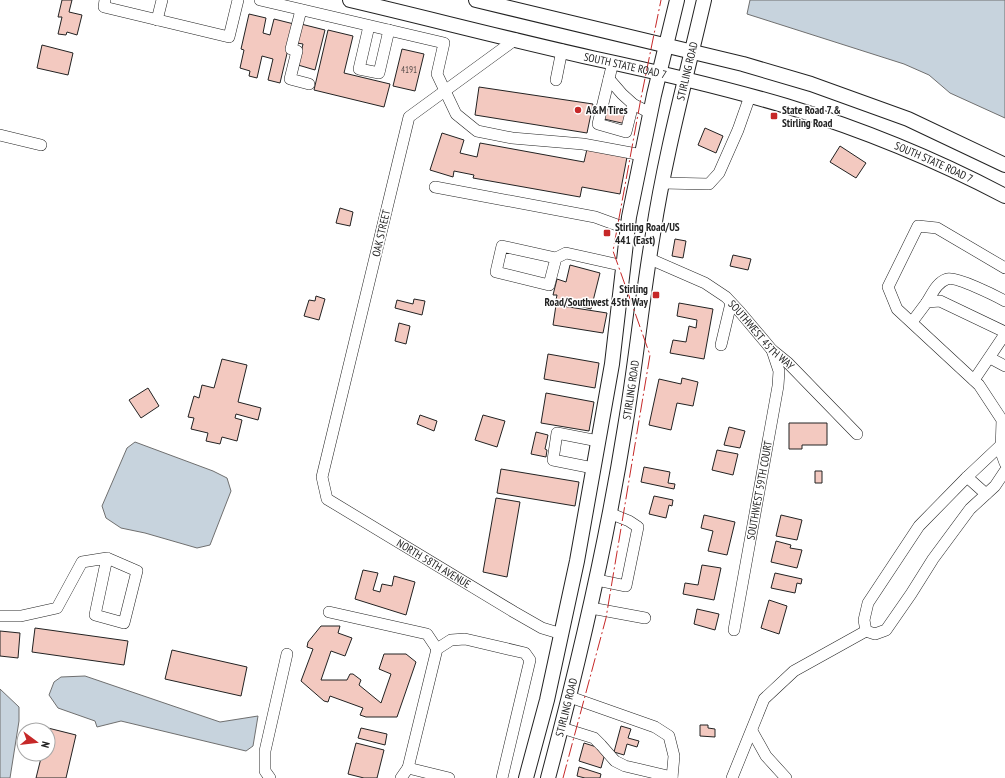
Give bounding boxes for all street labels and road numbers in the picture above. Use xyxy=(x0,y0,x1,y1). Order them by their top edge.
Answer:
street label: STIRLING ROAD xyxy=(673,40,701,102)
street label: SOUTH STATE ROAD 7 xyxy=(583,49,668,81)
street label: SOUTH STATE ROAD 7 xyxy=(893,138,975,186)
street label: OAK STREET xyxy=(369,208,393,258)
street label: SOUTHWEST 45TH WAY xyxy=(725,297,797,372)
street label: STIRLING ROAD xyxy=(619,359,642,421)
street label: SOUTHWEST 59TH COURT xyxy=(743,440,775,541)
street label: NORTH 58TH AVENUE xyxy=(394,536,473,591)
street label: STIRLING ROAD xyxy=(552,676,580,738)

